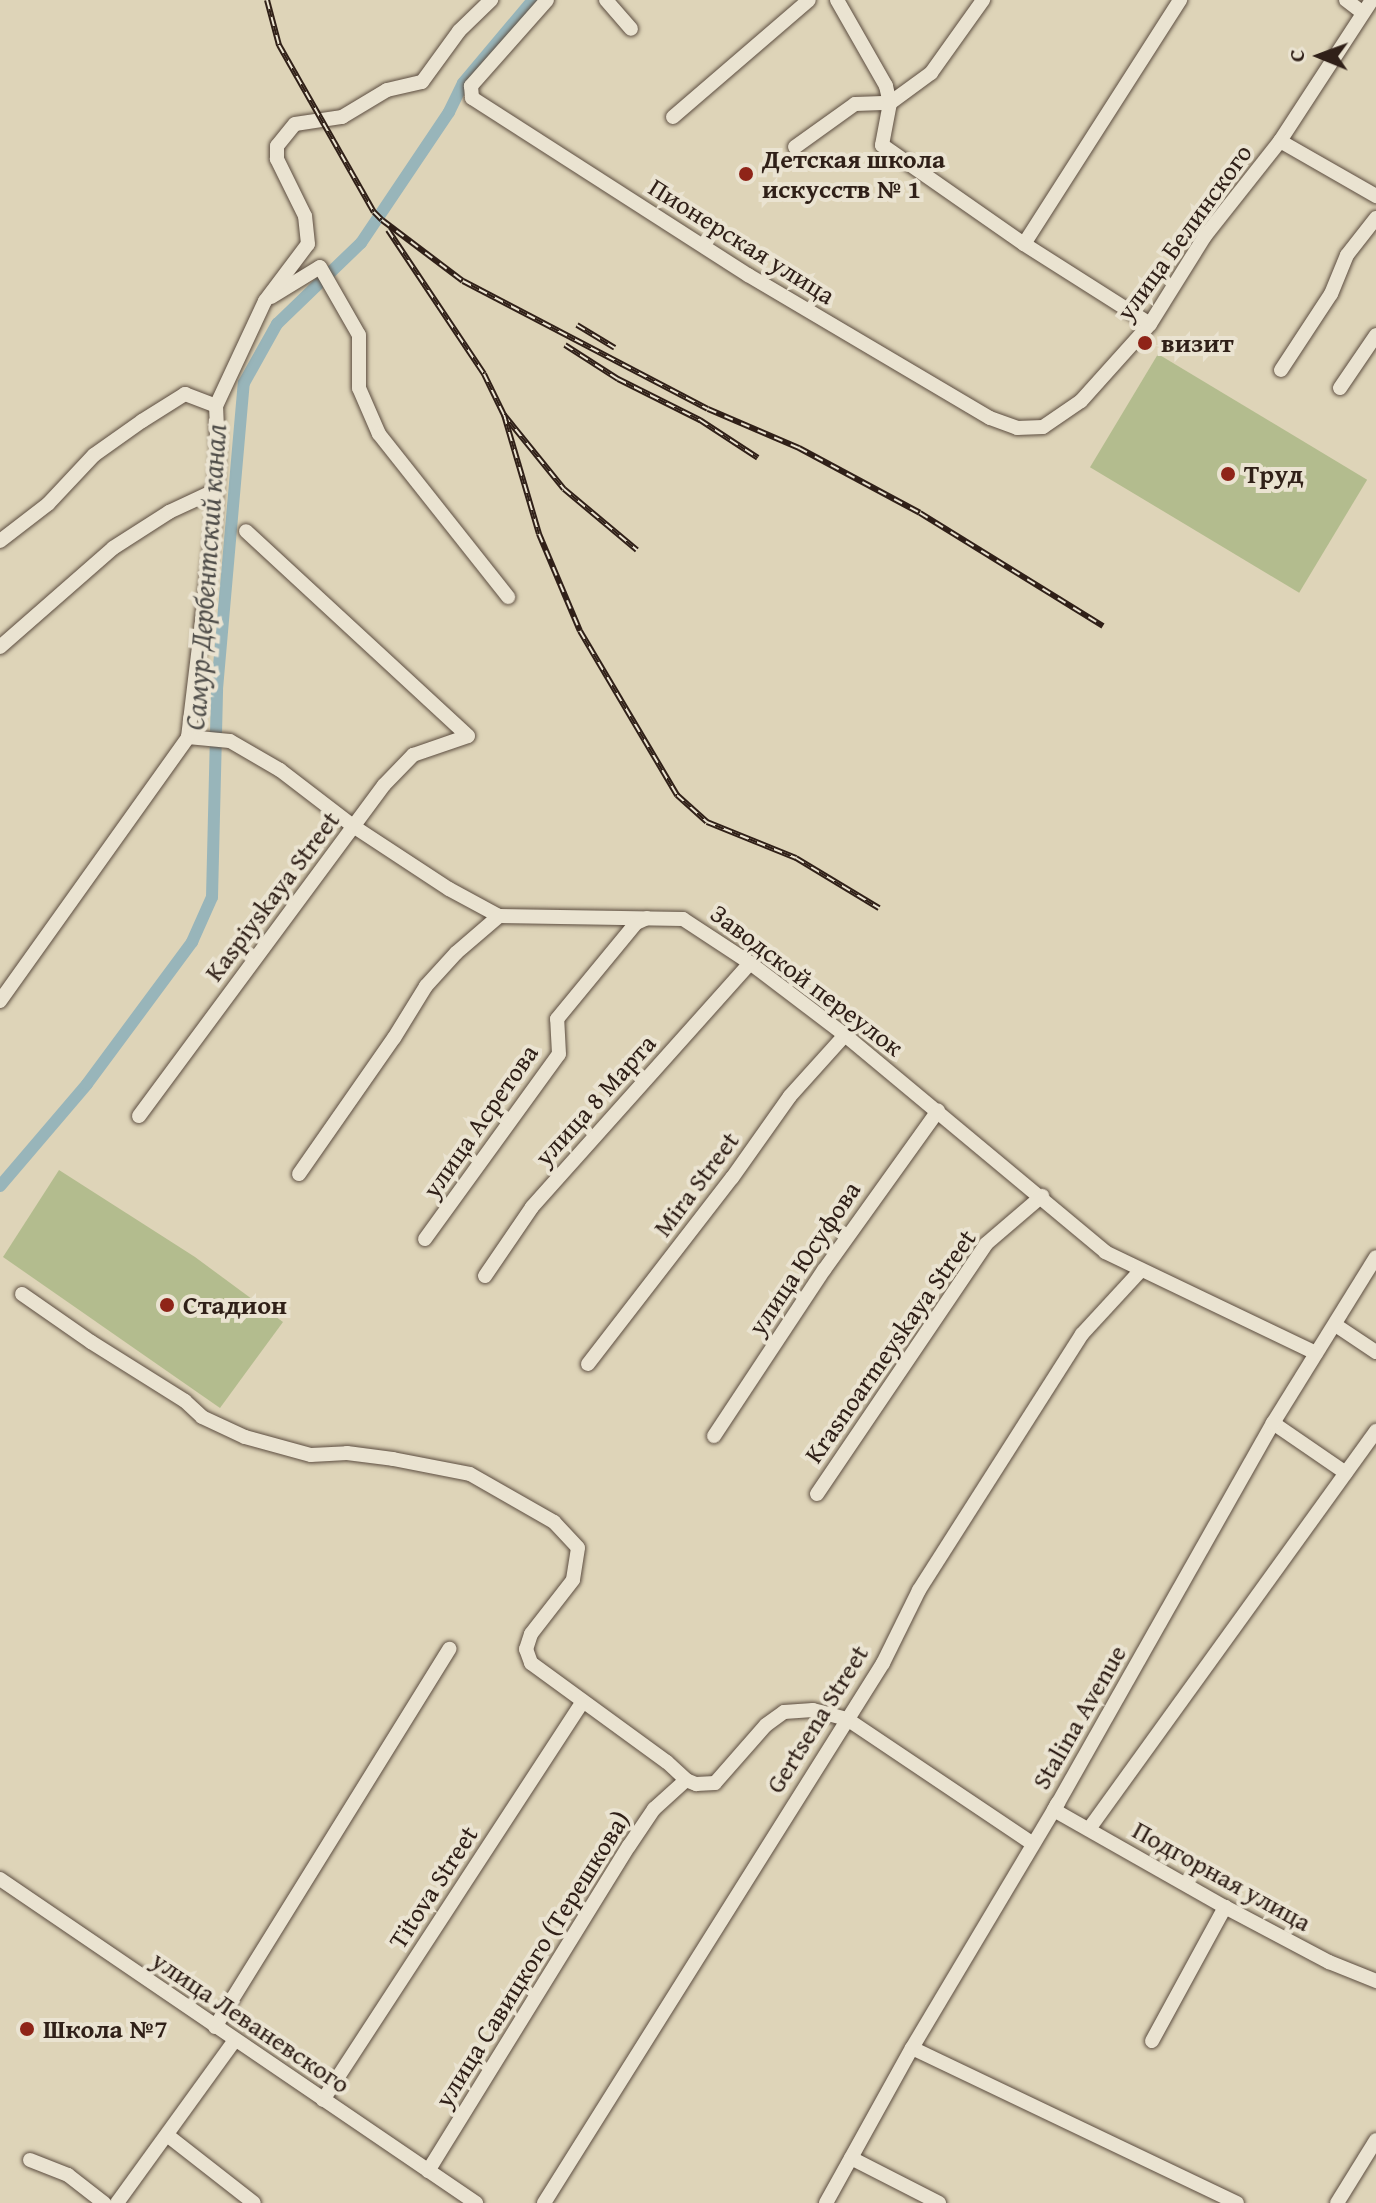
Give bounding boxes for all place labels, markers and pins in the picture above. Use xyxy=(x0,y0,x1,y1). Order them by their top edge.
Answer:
place label: Детская школа искусств № 1 xyxy=(762,143,945,204)
marker: Детская школа искусств № 1 xyxy=(737,165,755,183)
place label: визит xyxy=(1161,327,1234,359)
marker: визит xyxy=(1136,334,1154,352)
place label: Труд xyxy=(1244,458,1304,490)
marker: Труд xyxy=(1219,465,1237,483)
place label: Стадион xyxy=(183,1289,287,1321)
marker: Стадион xyxy=(158,1296,176,1314)
place label: Школа №7 xyxy=(43,2013,168,2045)
marker: Школа №7 xyxy=(18,2020,36,2038)

